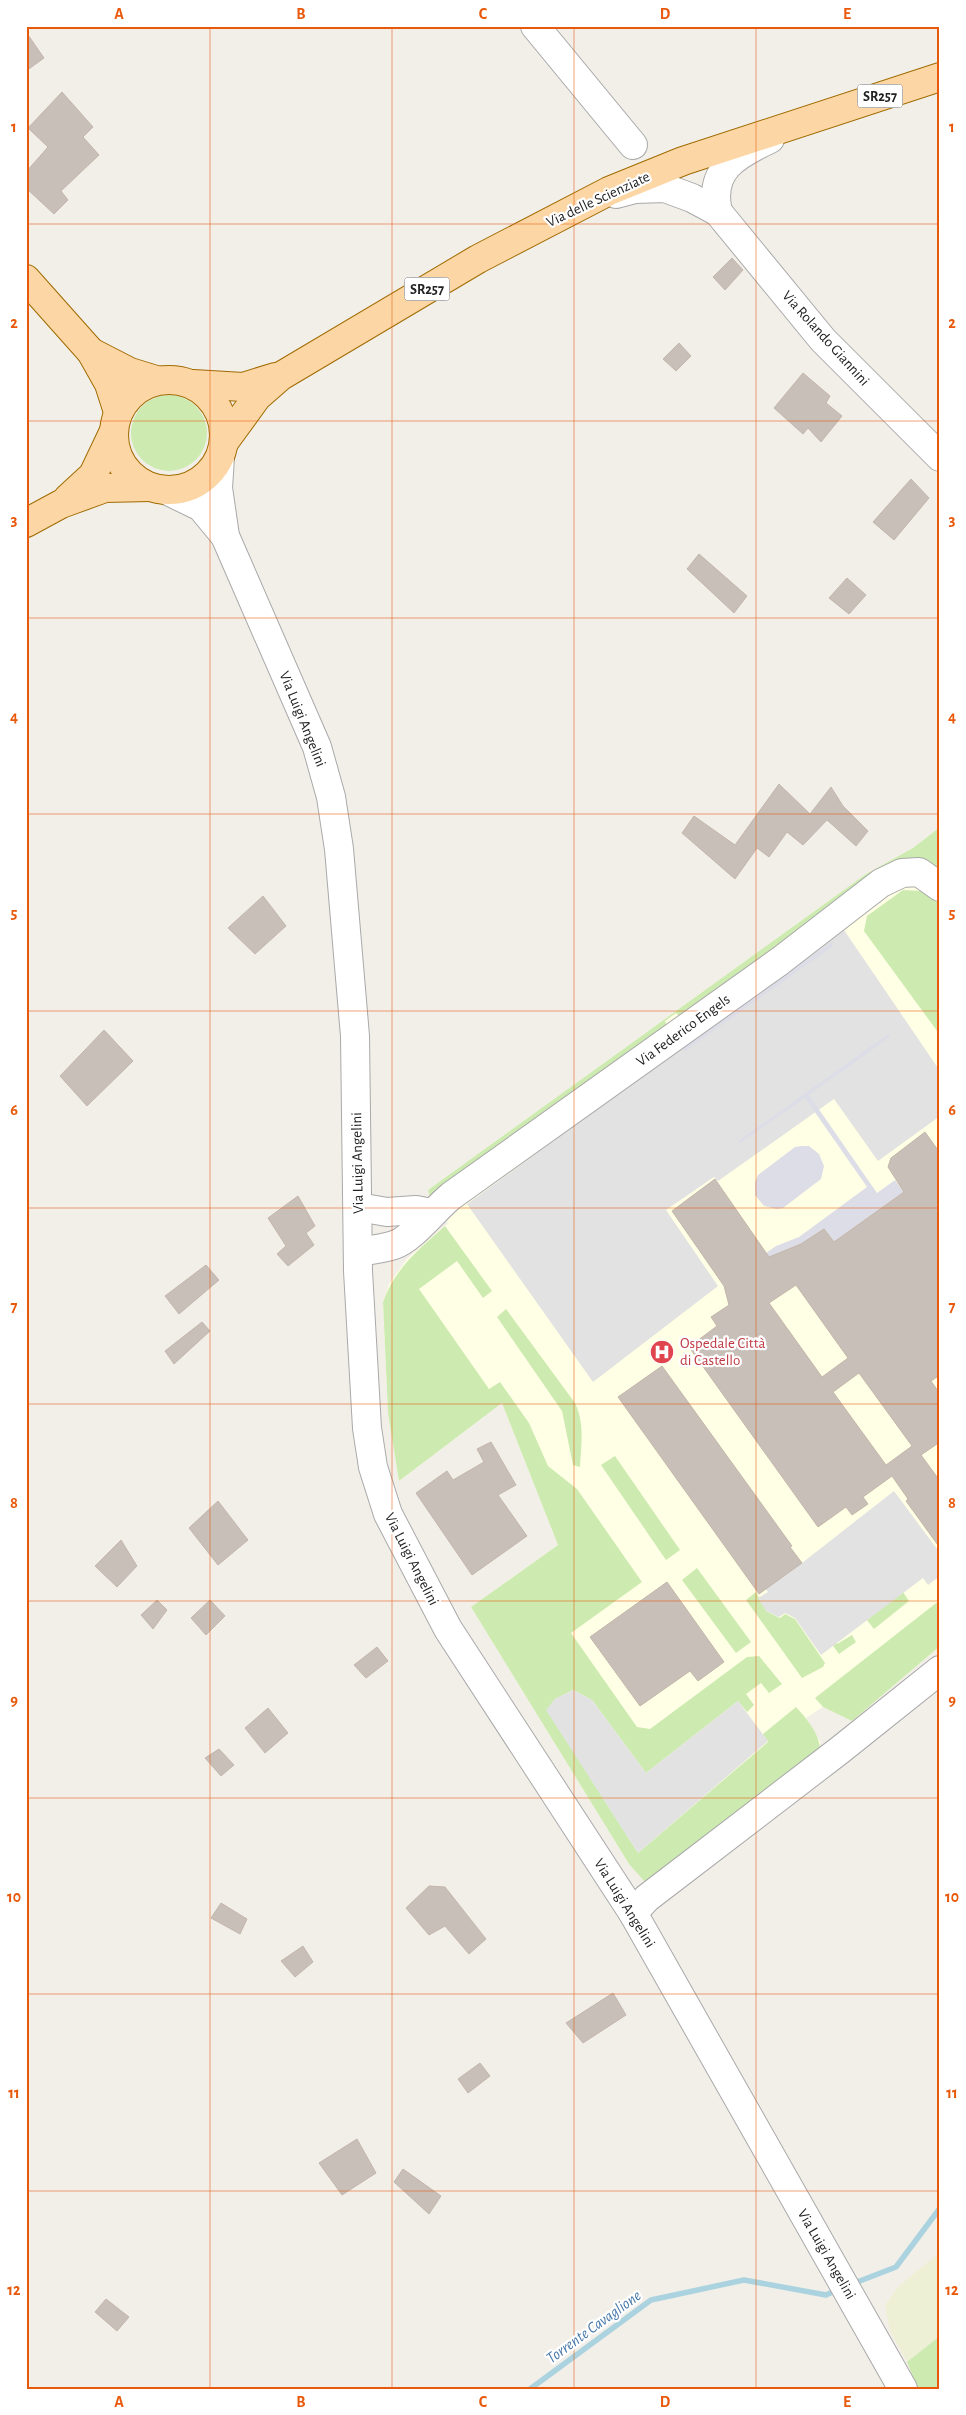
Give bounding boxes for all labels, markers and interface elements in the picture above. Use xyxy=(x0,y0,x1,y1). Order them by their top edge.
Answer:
text: A xyxy=(114,6,124,22)
text: B xyxy=(296,6,306,22)
text: C xyxy=(479,6,488,22)
text: D xyxy=(660,6,671,22)
text: E xyxy=(843,6,851,22)
road number: SR257 xyxy=(858,84,902,108)
text: 1 xyxy=(11,119,17,135)
text: 1 xyxy=(949,119,955,135)
street label: Via delle Scienziate xyxy=(544,169,652,230)
road number: SR257 xyxy=(404,278,450,300)
street label: Via Rolando Giannini xyxy=(779,288,872,389)
text: 2 xyxy=(10,315,18,331)
text: 2 xyxy=(948,315,956,331)
text: 3 xyxy=(11,512,18,528)
text: 3 xyxy=(949,512,956,528)
street label: Via Luigi Angelini xyxy=(277,669,329,769)
text: 4 xyxy=(10,709,18,725)
text: 4 xyxy=(948,709,956,725)
text: 5 xyxy=(11,905,18,921)
text: 5 xyxy=(949,905,956,921)
street label: Via Federico Engels xyxy=(634,992,733,1069)
text: 6 xyxy=(10,1102,18,1118)
text: 6 xyxy=(948,1102,956,1118)
street label: Via Luigi Angelini xyxy=(349,1112,366,1214)
text: 7 xyxy=(11,1299,18,1315)
text: 7 xyxy=(949,1299,956,1315)
place label: Ospedale Città di Castello xyxy=(680,1336,765,1368)
hospital icon: Ospedale Città di Castello xyxy=(649,1339,675,1365)
text: 8 xyxy=(10,1495,18,1511)
text: 8 xyxy=(948,1495,956,1511)
street label: Via Luigi Angelini xyxy=(382,1511,441,1608)
text: 9 xyxy=(10,1692,18,1708)
text: 9 xyxy=(948,1692,956,1708)
street label: Via Luigi Angelini xyxy=(591,1856,658,1950)
text: 10 xyxy=(7,1889,21,1905)
text: 10 xyxy=(945,1889,959,1905)
text: 11 xyxy=(8,2085,20,2101)
text: 11 xyxy=(946,2085,958,2101)
street label: Via Luigi Angelini xyxy=(795,2207,858,2302)
text: 12 xyxy=(7,2282,21,2298)
text: 12 xyxy=(945,2282,959,2298)
water label: Torrente Cavaglione xyxy=(543,2287,644,2366)
text: A xyxy=(114,2394,124,2410)
text: B xyxy=(296,2394,306,2410)
text: C xyxy=(479,2394,488,2410)
text: D xyxy=(660,2394,671,2410)
text: E xyxy=(843,2394,851,2410)

